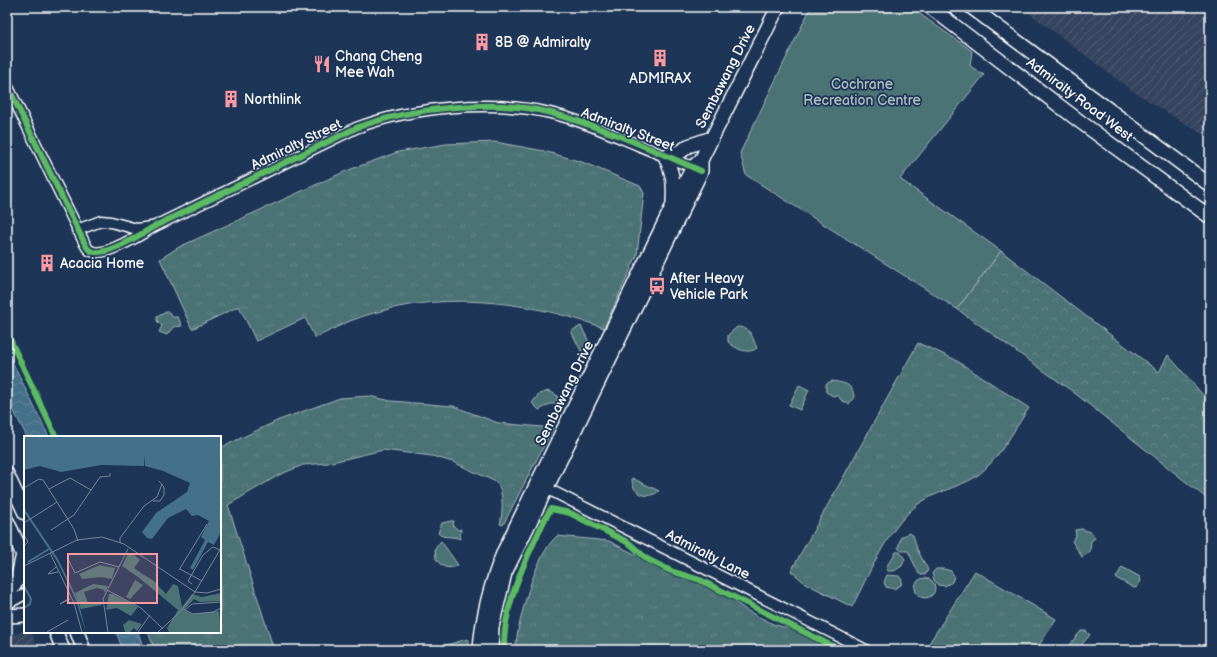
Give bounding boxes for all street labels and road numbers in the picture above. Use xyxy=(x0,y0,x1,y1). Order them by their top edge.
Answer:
street label: Sembawang Drive xyxy=(692,22,759,131)
street label: Admiralty Road West xyxy=(1023,54,1137,145)
street label: Admiralty Street xyxy=(579,104,678,155)
street label: Admiralty Street xyxy=(248,115,345,174)
street label: Sembawang Drive xyxy=(532,338,597,448)
street label: Admiralty Lane xyxy=(663,526,753,583)

